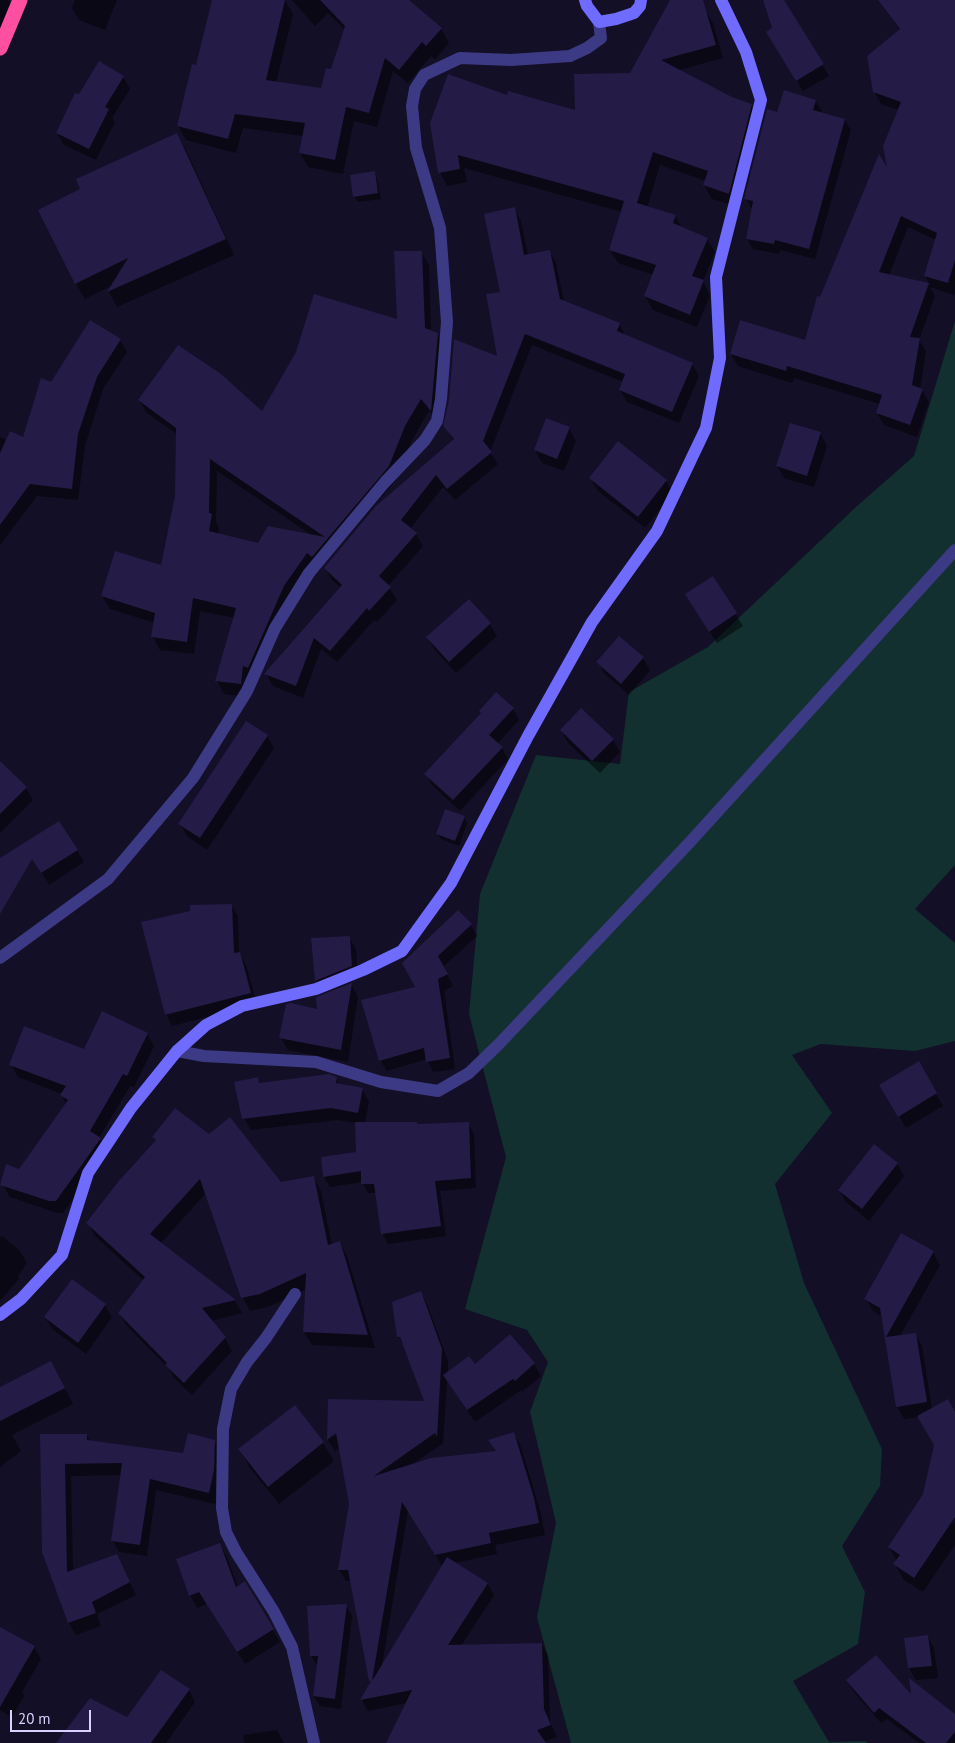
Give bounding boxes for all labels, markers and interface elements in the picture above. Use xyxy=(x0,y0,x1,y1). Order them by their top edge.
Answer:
scale bar xyxy=(12,1700,94,1732)
text: 20 m xyxy=(18,1709,51,1728)

